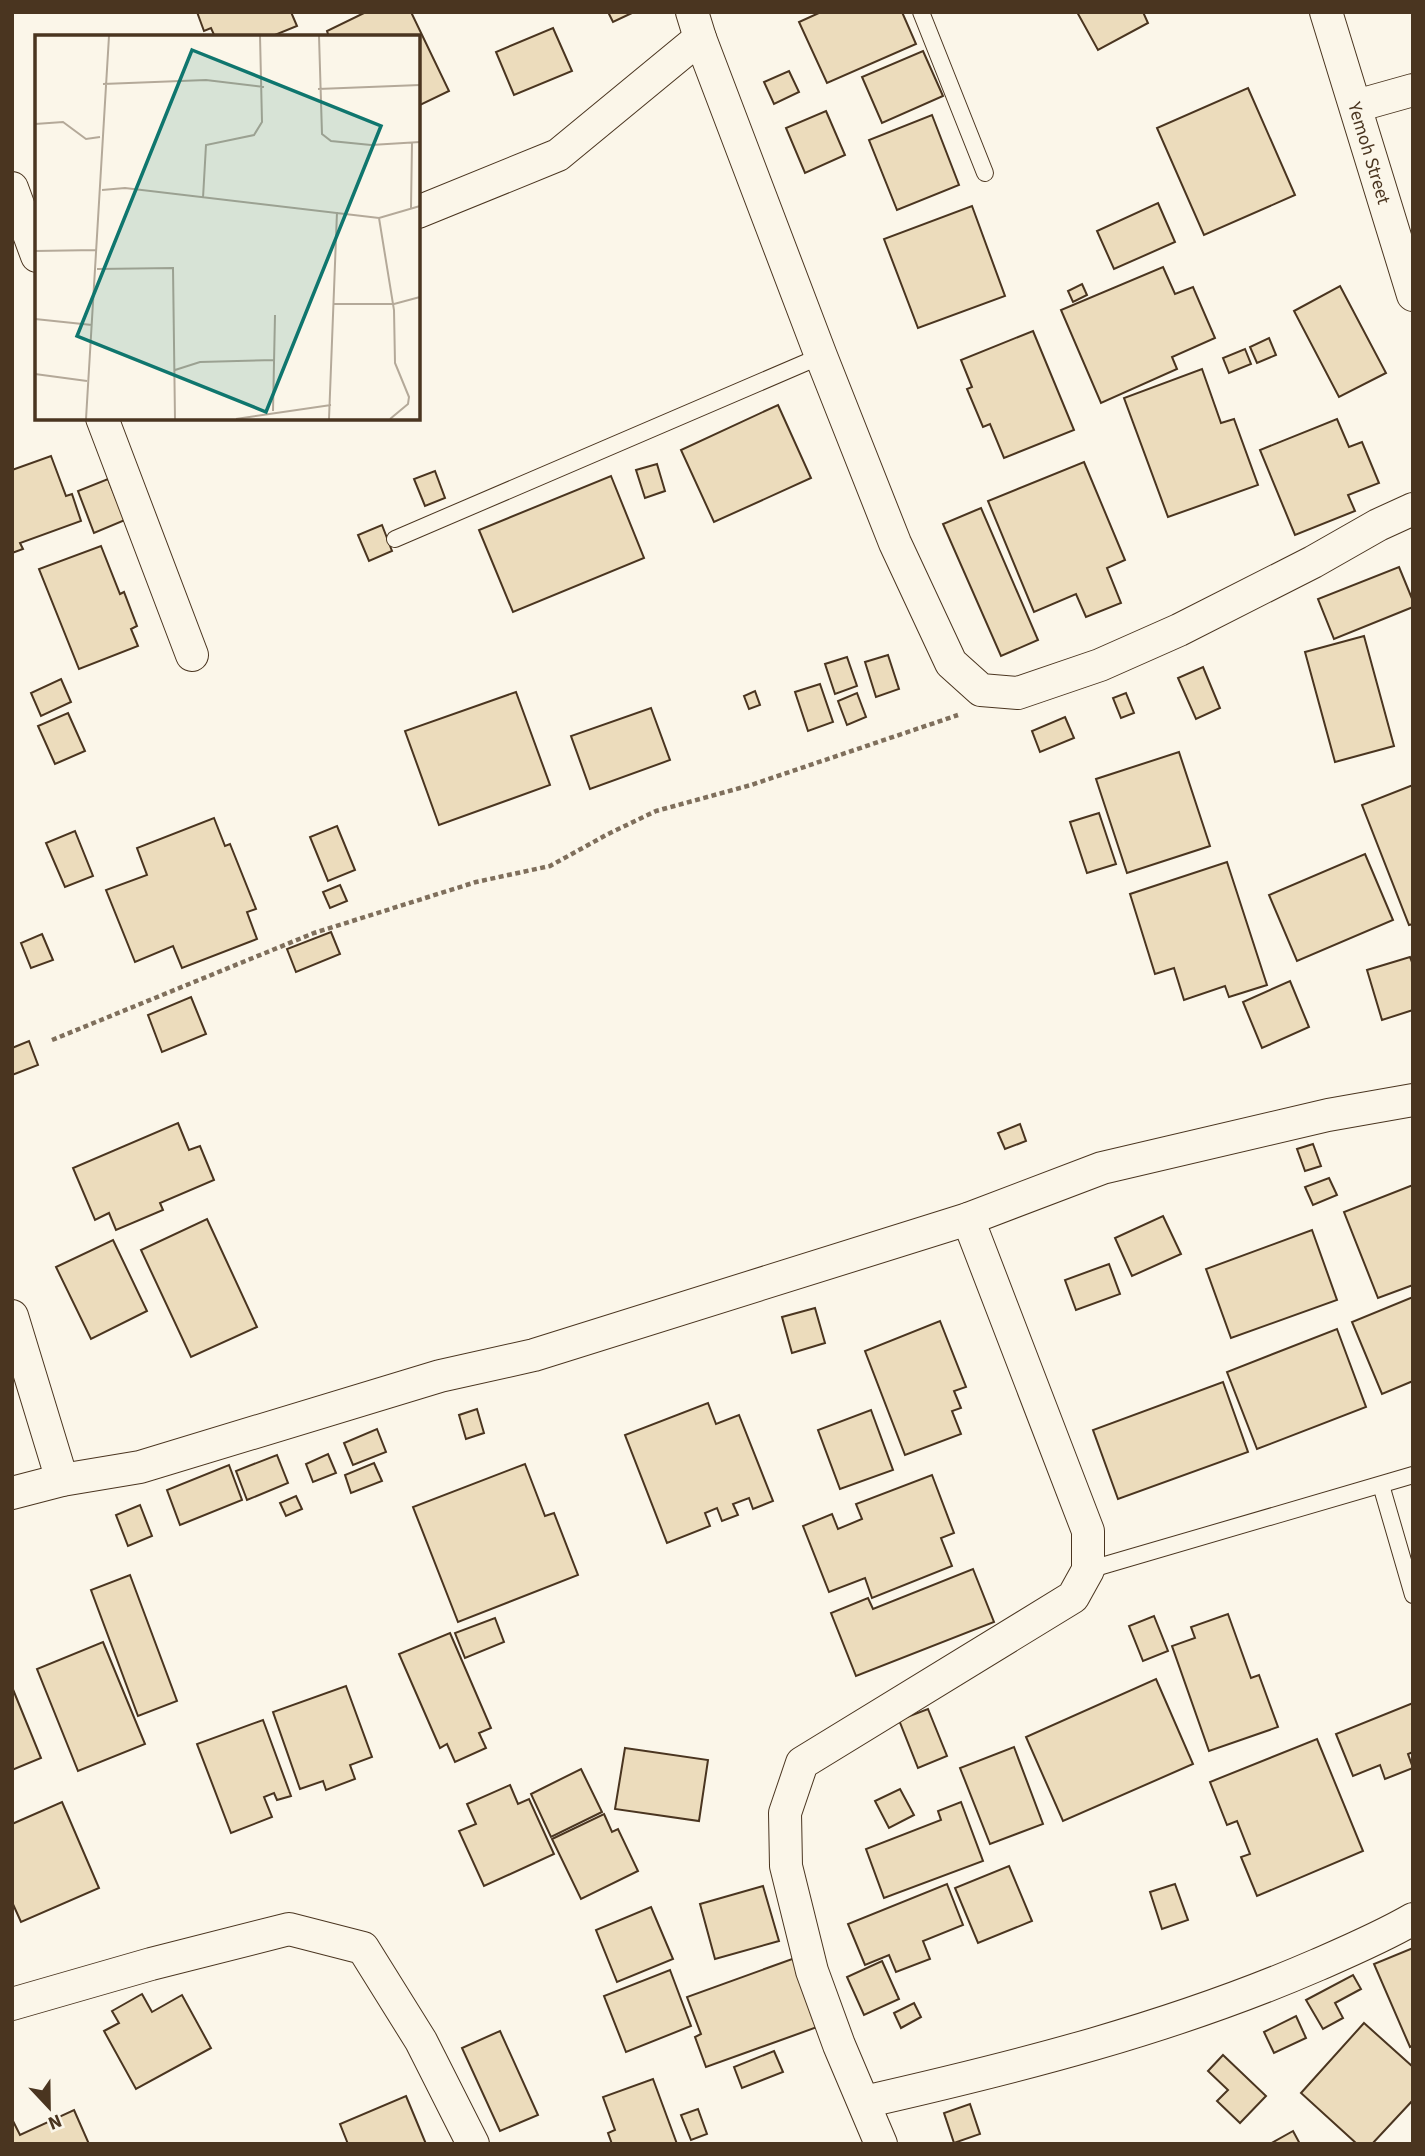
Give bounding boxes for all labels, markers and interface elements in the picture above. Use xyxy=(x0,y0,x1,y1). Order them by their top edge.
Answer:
inset map xyxy=(35,35,420,420)
street label: Yemoh Street xyxy=(1340,98,1397,208)
north arrow xyxy=(14,2072,84,2142)
text: N xyxy=(44,2106,66,2136)

